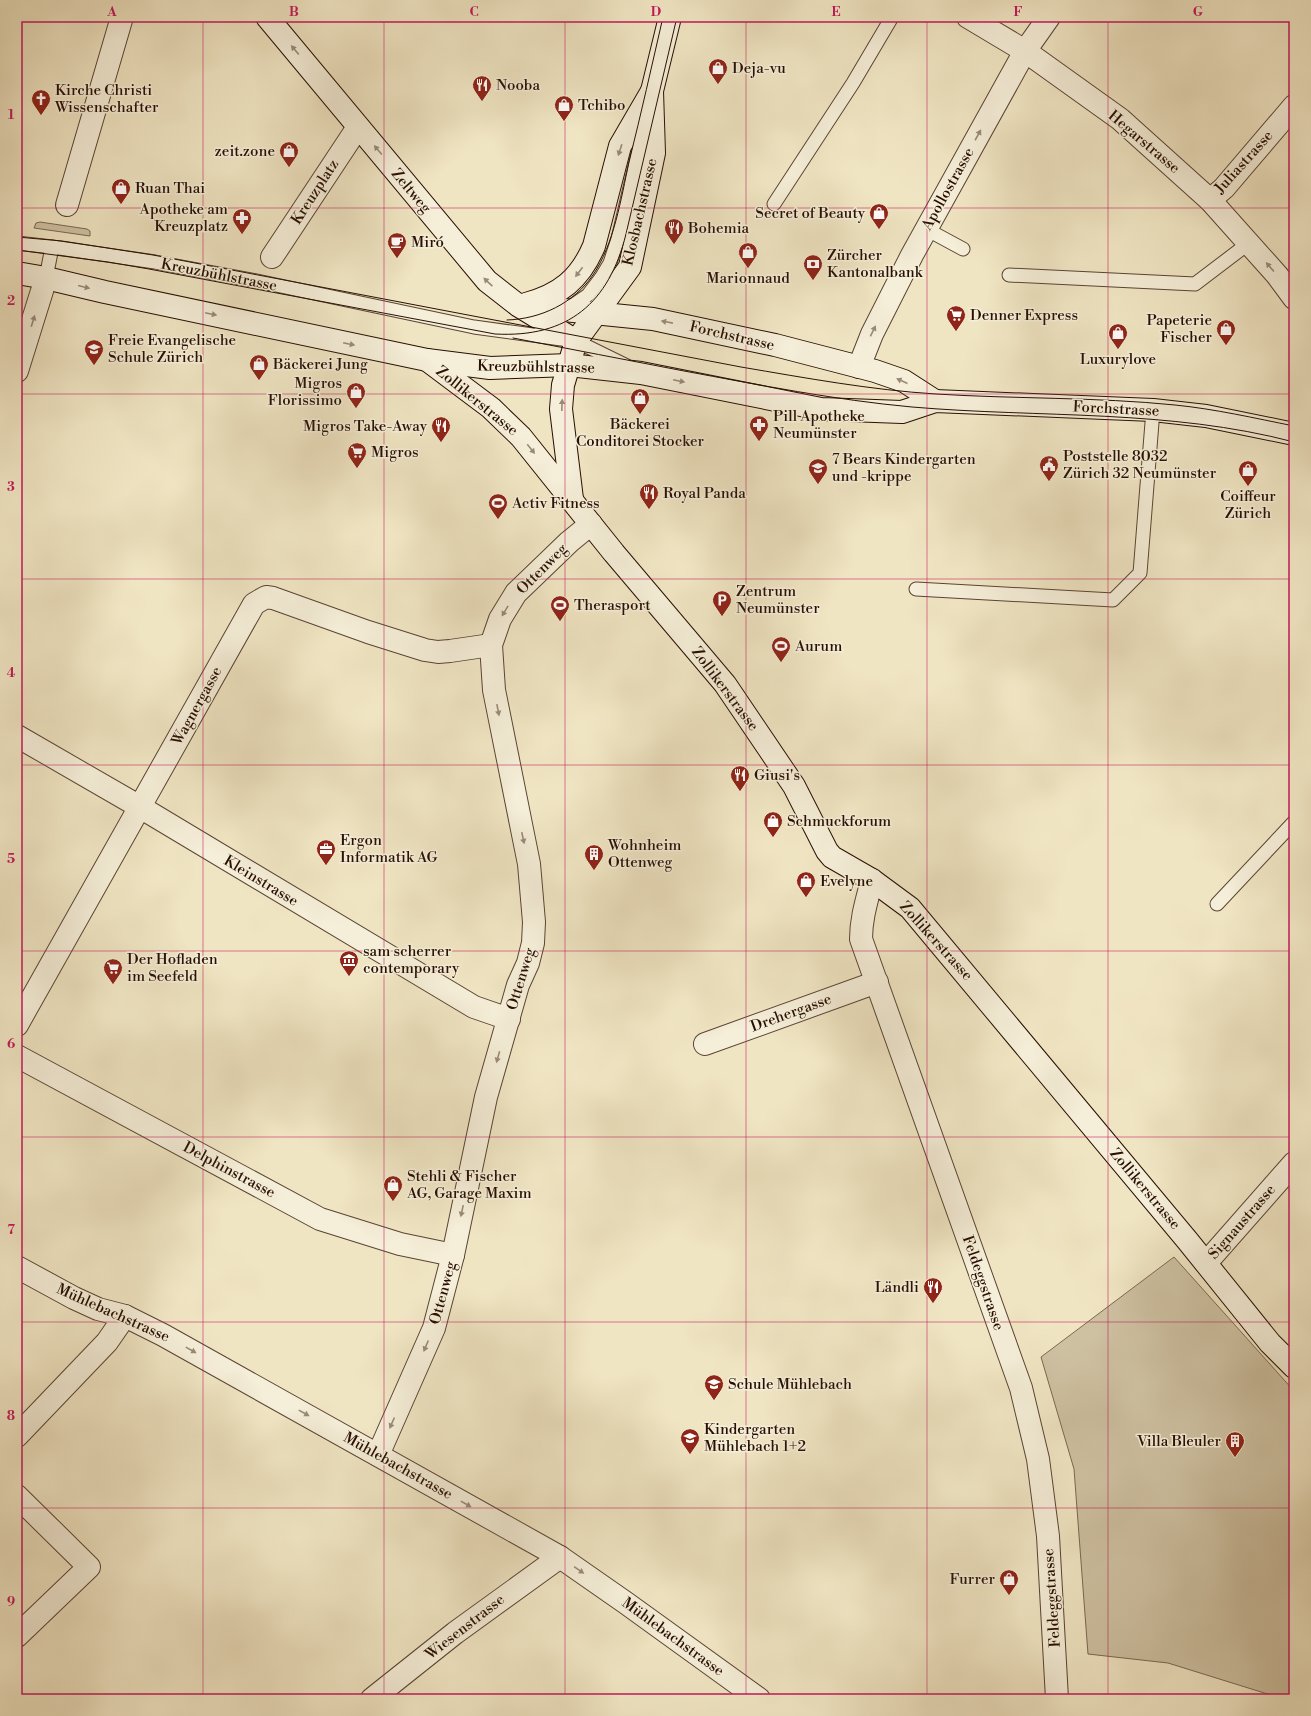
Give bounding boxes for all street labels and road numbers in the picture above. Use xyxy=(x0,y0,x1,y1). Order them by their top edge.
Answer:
street label: Hegarstrasse xyxy=(1104,106,1184,178)
street label: Juliastrasse xyxy=(1210,126,1277,198)
street label: Apollostrasse xyxy=(917,144,978,234)
street label: Kreuzplatz xyxy=(287,156,343,228)
street label: Klosbachstrasse xyxy=(618,156,662,268)
street label: Zeltweg xyxy=(387,165,435,217)
street label: Kreuzbühlstrasse xyxy=(159,254,279,296)
street label: Forchstrasse xyxy=(688,317,776,355)
street label: Kreuzbühlstrasse xyxy=(477,356,595,378)
street label: Zollikerstrasse xyxy=(432,362,522,440)
street label: Forchstrasse xyxy=(1072,397,1160,421)
street label: Ottenweg xyxy=(513,539,572,598)
street label: Zollikerstrasse xyxy=(687,643,763,735)
street label: Wagnergasse xyxy=(167,663,226,750)
street label: Kleinstrasse xyxy=(220,851,302,911)
street label: Zollikerstrasse xyxy=(895,897,977,985)
street label: Ottenweg xyxy=(503,945,540,1013)
street label: Drehergasse xyxy=(748,990,834,1036)
street label: Delphinstrasse xyxy=(180,1138,278,1202)
street label: Zollikerstrasse xyxy=(1105,1144,1185,1234)
street label: Signaustrasse xyxy=(1204,1181,1280,1263)
street label: Feldeggstrasse xyxy=(958,1233,1008,1333)
street label: Ottenweg xyxy=(425,1259,461,1327)
street label: Mühlebachstrasse xyxy=(53,1280,173,1346)
street label: Mühlebachstrasse xyxy=(340,1428,456,1504)
street label: Feldeggstrasse xyxy=(1039,1548,1065,1648)
street label: Wiesenstrasse xyxy=(421,1590,508,1664)
street label: Mühlebachstrasse xyxy=(618,1593,728,1681)

